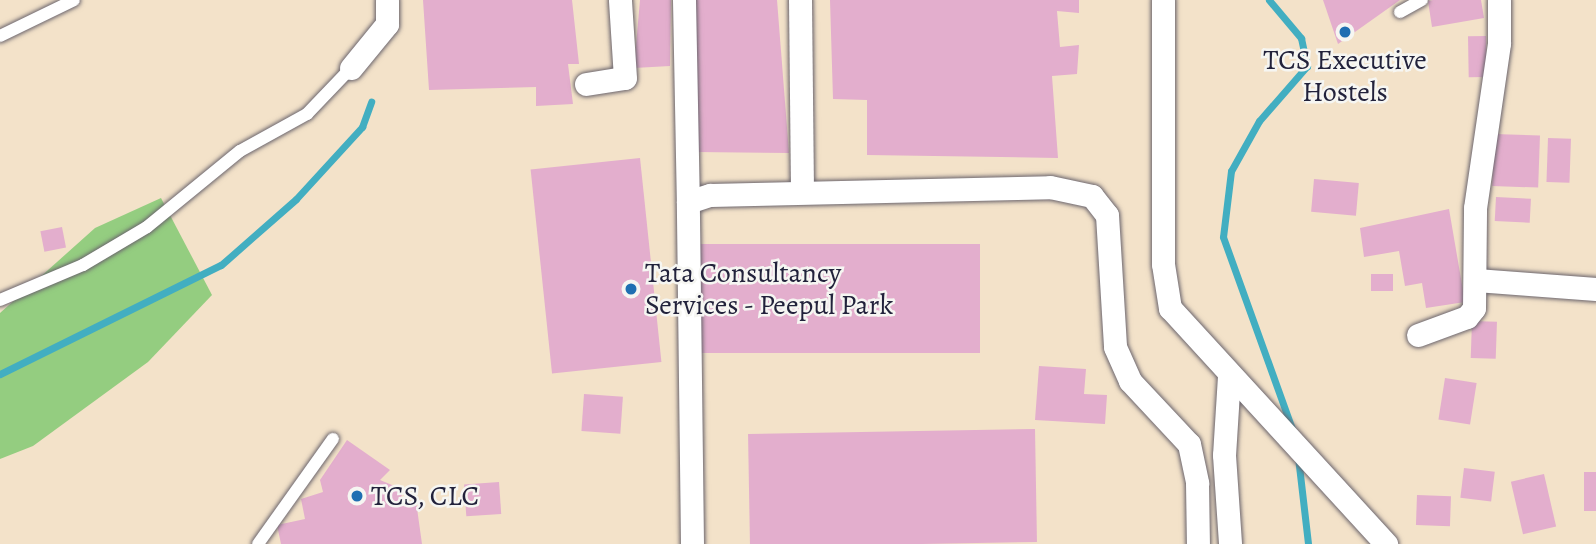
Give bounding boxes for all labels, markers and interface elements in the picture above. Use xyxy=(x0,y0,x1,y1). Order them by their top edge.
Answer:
marker: TCS Executive Hostels xyxy=(1337,24,1353,40)
place label: TCS Executive Hostels xyxy=(1263,43,1427,109)
place label: Tata Consultancy Services - Peepul Park xyxy=(645,256,894,322)
marker: Tata Consultancy Services - Peepul Park xyxy=(623,281,639,297)
place label: TCS, CLC xyxy=(371,479,480,513)
marker: TCS, CLC xyxy=(349,488,365,504)

